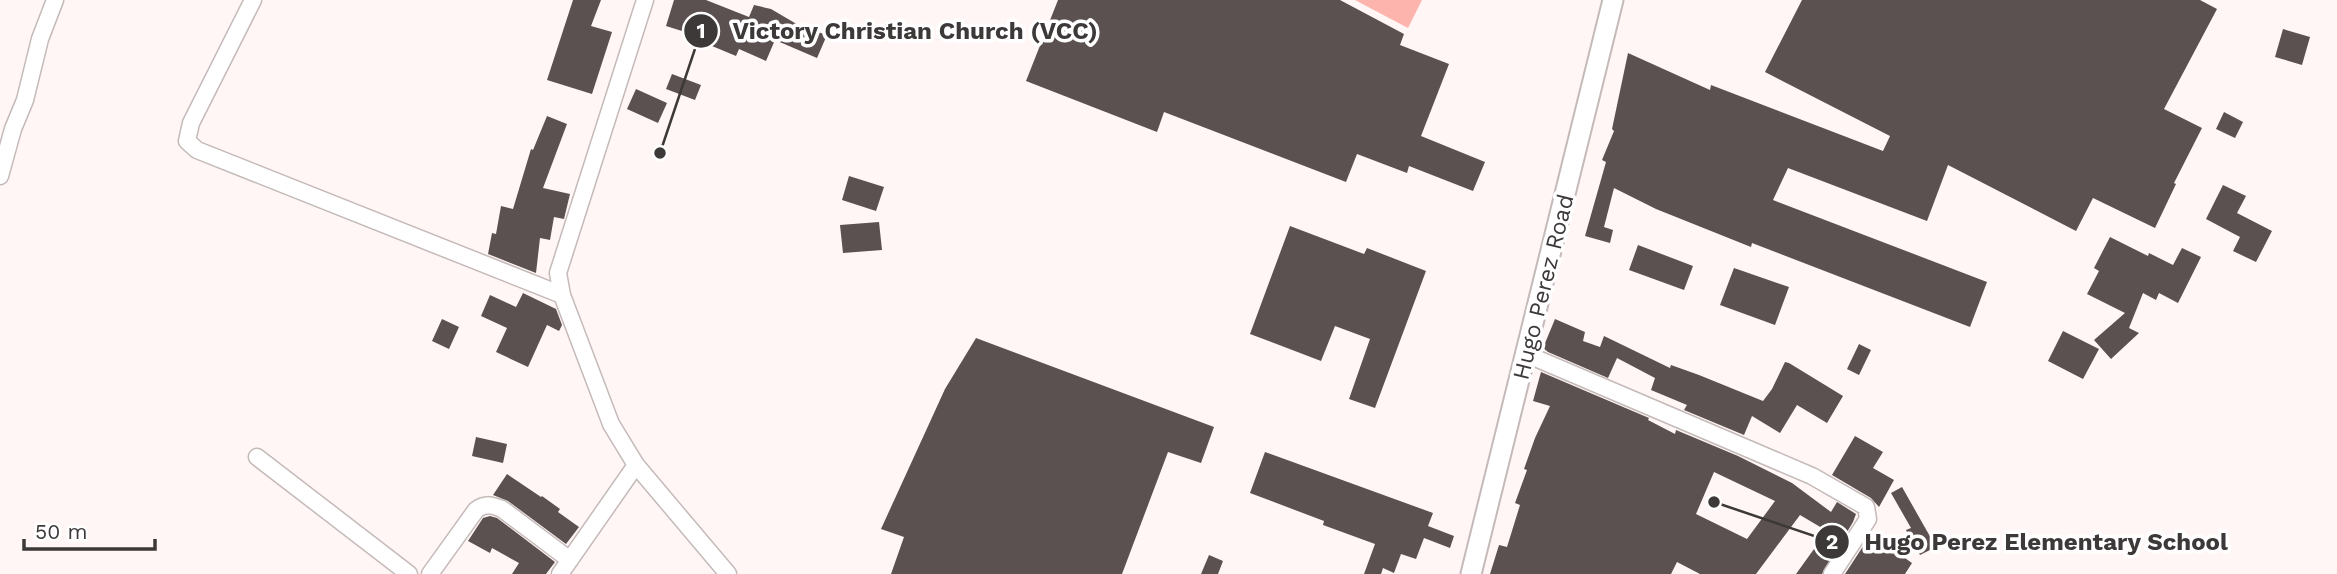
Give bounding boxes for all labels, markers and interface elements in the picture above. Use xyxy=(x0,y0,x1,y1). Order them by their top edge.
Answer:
callout: Victory Christian Church (VCC) xyxy=(683,9,1112,54)
text: Victory Christian Church (VCC) xyxy=(732,17,1098,45)
text: 1 xyxy=(696,18,706,43)
street label: Hugo Perez Road xyxy=(1507,191,1580,383)
scale bar xyxy=(24,508,156,552)
text: 50 m xyxy=(35,519,87,544)
callout: Hugo Perez Elementary School xyxy=(1815,519,2242,564)
text: Hugo Perez Elementary School xyxy=(1864,528,2228,556)
text: 2 xyxy=(1826,529,1838,554)

